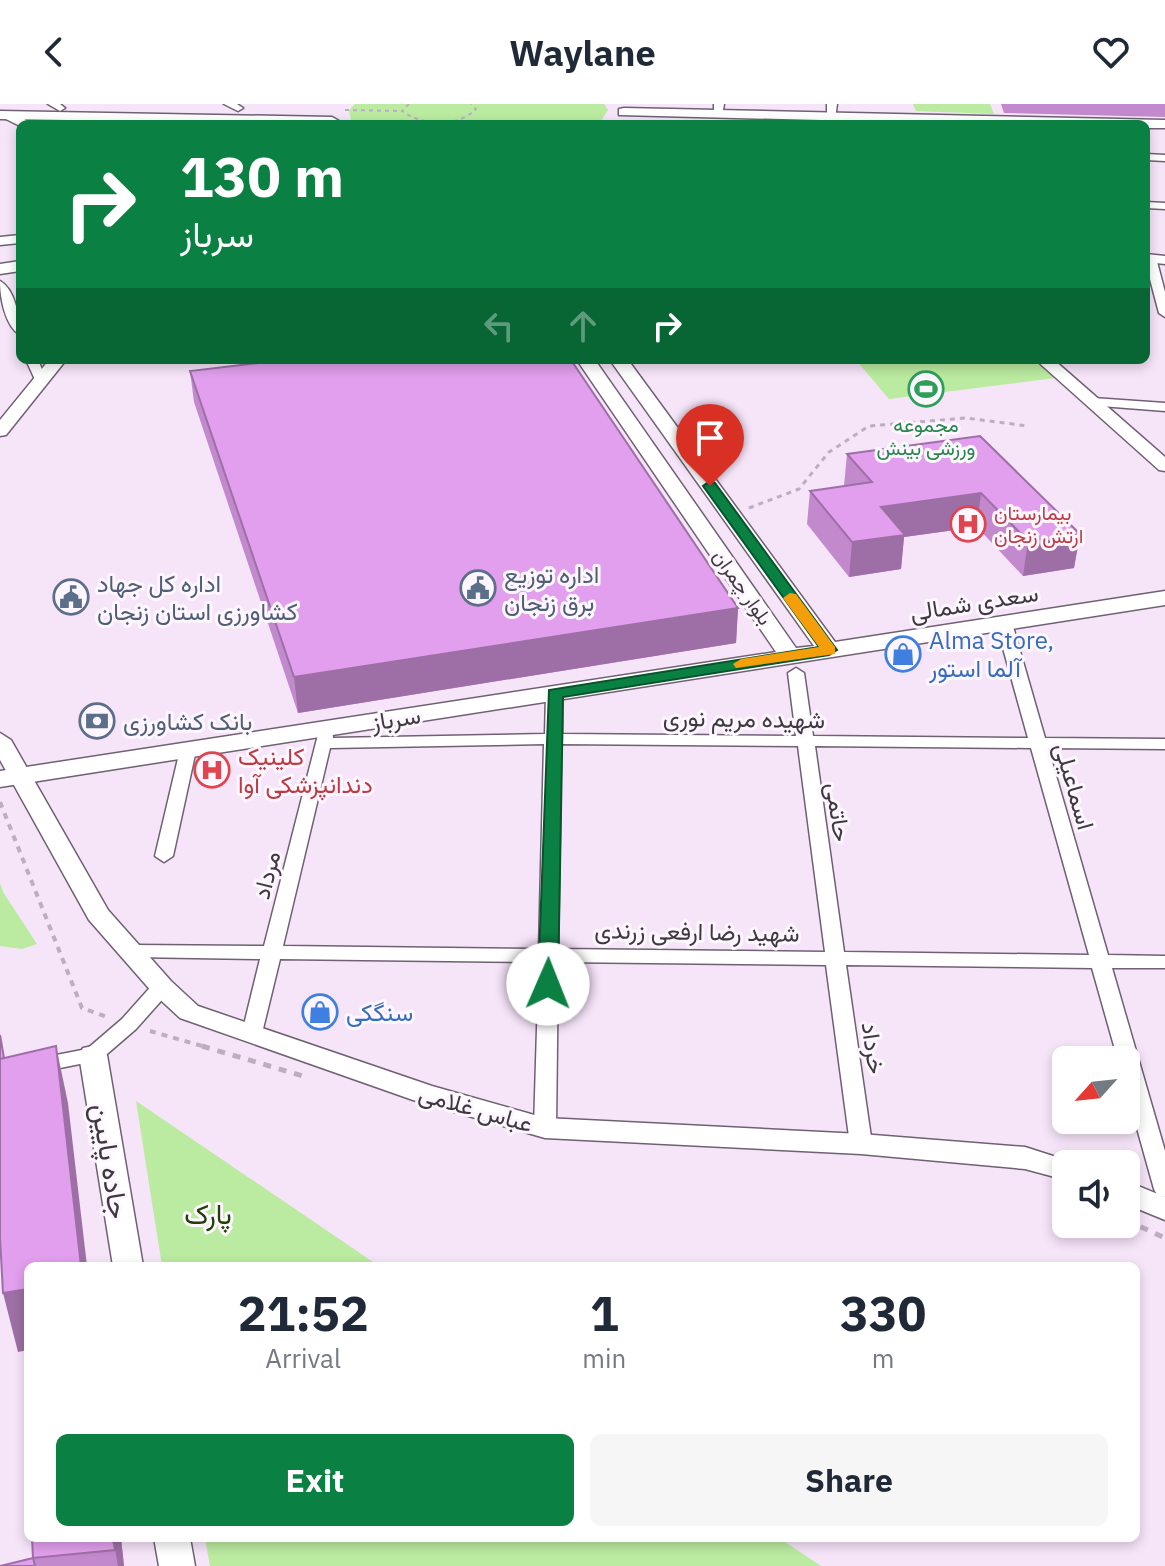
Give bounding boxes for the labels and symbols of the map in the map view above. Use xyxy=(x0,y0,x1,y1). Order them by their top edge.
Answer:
sports icon: مجموعه ورزشی بینش xyxy=(907,370,945,408)
pin xyxy=(676,404,744,486)
place label: مجموعه ورزشی بینش xyxy=(877,411,975,461)
place label: بیمارستان ارتش زنجان xyxy=(994,499,1083,549)
hospital icon: بیمارستان ارتش زنجان xyxy=(949,505,987,543)
street label: بلوار چمران xyxy=(706,544,779,631)
place label: اداره توزیع برق زنجان xyxy=(504,558,599,618)
place label: اداره کل جهاد کشاورزی استان زنجان xyxy=(97,567,298,627)
public building icon: اداره توزیع برق زنجان xyxy=(459,569,497,607)
street label: سعدی شمالی xyxy=(908,576,1040,628)
public building icon: اداره کل جهاد کشاورزی استان زنجان xyxy=(52,578,90,616)
place label: Alma Store, آلما استور xyxy=(928,624,1054,684)
shop icon: Alma Store, آلما استور xyxy=(884,635,922,673)
street label: سرباز xyxy=(368,698,423,738)
street label: شهیده مریم نوری xyxy=(663,701,825,736)
bank icon: بانک کشاورزی xyxy=(78,702,116,740)
place label: بانک کشاورزی xyxy=(123,705,252,737)
street label: اسماعیلی xyxy=(1047,739,1103,833)
place label: کلینیک دندانپزشکی آوا xyxy=(238,740,373,801)
hospital icon: کلینیک دندانپزشکی آوا xyxy=(193,751,231,789)
street label: حاتمی xyxy=(819,780,859,844)
street label: مرداد xyxy=(245,847,287,903)
street label: شهید رضا ارفعی زرندی xyxy=(594,913,800,949)
position arrow xyxy=(506,942,590,1026)
shop icon: سنگکی xyxy=(301,993,339,1031)
place label: سنگکی xyxy=(346,996,413,1028)
street label: خرداد xyxy=(855,1020,893,1076)
north arrow xyxy=(1052,1046,1140,1134)
street label: عباس غلامی xyxy=(415,1076,537,1140)
street label: جاده پایین xyxy=(83,1101,138,1221)
park label: پارک xyxy=(184,1195,232,1233)

